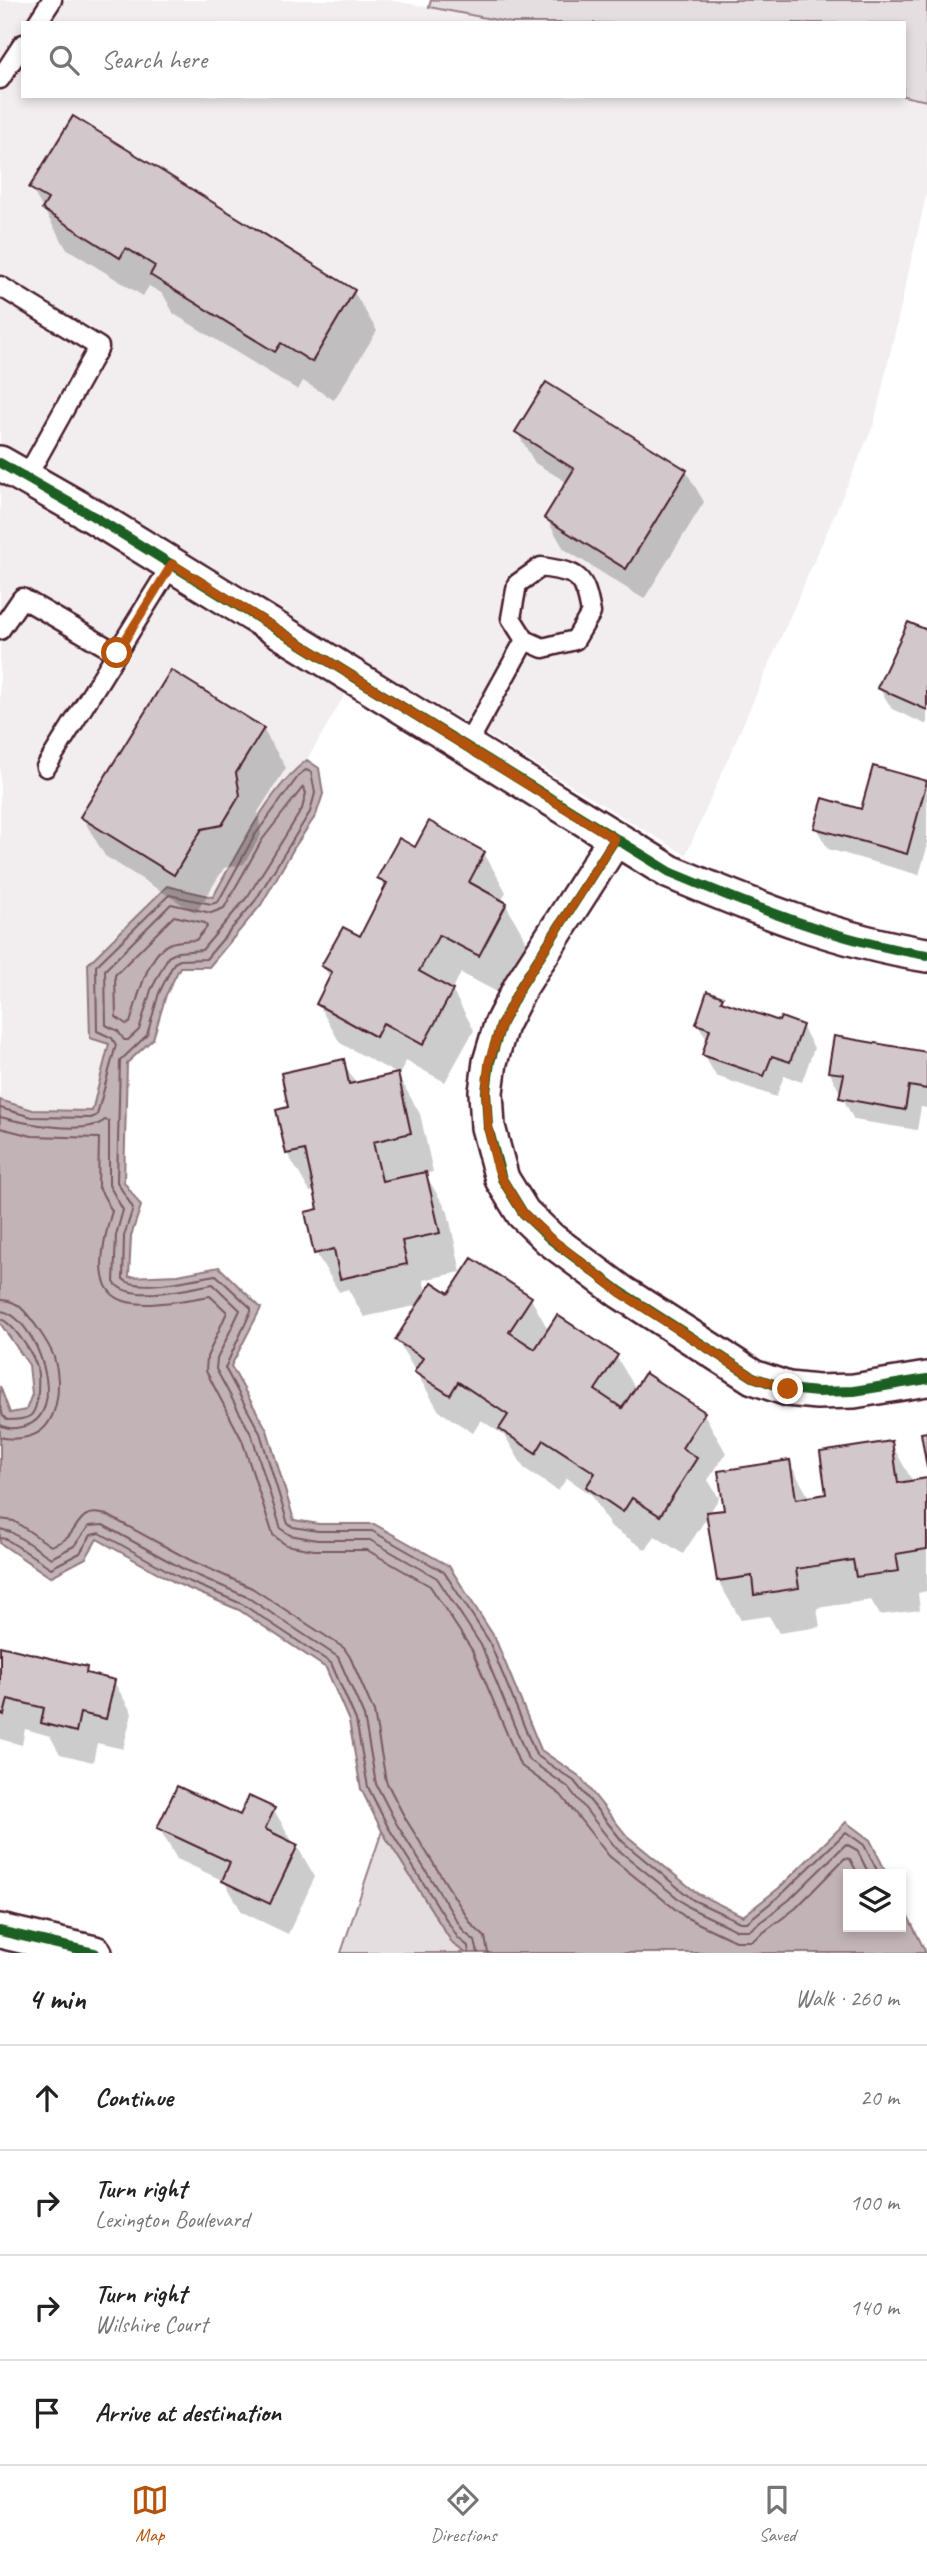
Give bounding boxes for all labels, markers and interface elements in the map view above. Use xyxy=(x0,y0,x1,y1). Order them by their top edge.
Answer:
search box xyxy=(21,21,906,98)
icon: search xyxy=(45,41,83,79)
text: Search here xyxy=(101,43,207,76)
route start xyxy=(101,637,132,668)
route end xyxy=(772,1373,803,1404)
map controls xyxy=(843,1869,906,1932)
button: layers xyxy=(843,1869,906,1932)
text: 4 min xyxy=(28,1980,85,2018)
text: Walk · 260 m xyxy=(795,1984,899,2013)
icon: ahead xyxy=(28,2079,66,2117)
text: Continue xyxy=(95,2081,173,2114)
text: 20 m xyxy=(860,2083,899,2112)
text: Turn right xyxy=(95,2172,186,2205)
icon: right xyxy=(28,2184,66,2222)
text: 100 m xyxy=(850,2188,899,2217)
text: Lexington Boulevard xyxy=(95,2205,249,2234)
text: Turn right xyxy=(95,2277,186,2310)
icon: right xyxy=(28,2289,66,2327)
text: 140 m xyxy=(850,2293,899,2322)
text: Wilshire Court xyxy=(95,2310,208,2339)
icon: arrive xyxy=(28,2394,66,2432)
text: Arrive at destination xyxy=(95,2396,281,2429)
tab: Map xyxy=(131,2481,169,2547)
tab: Directions xyxy=(430,2481,497,2547)
tab: Saved xyxy=(758,2481,796,2547)

